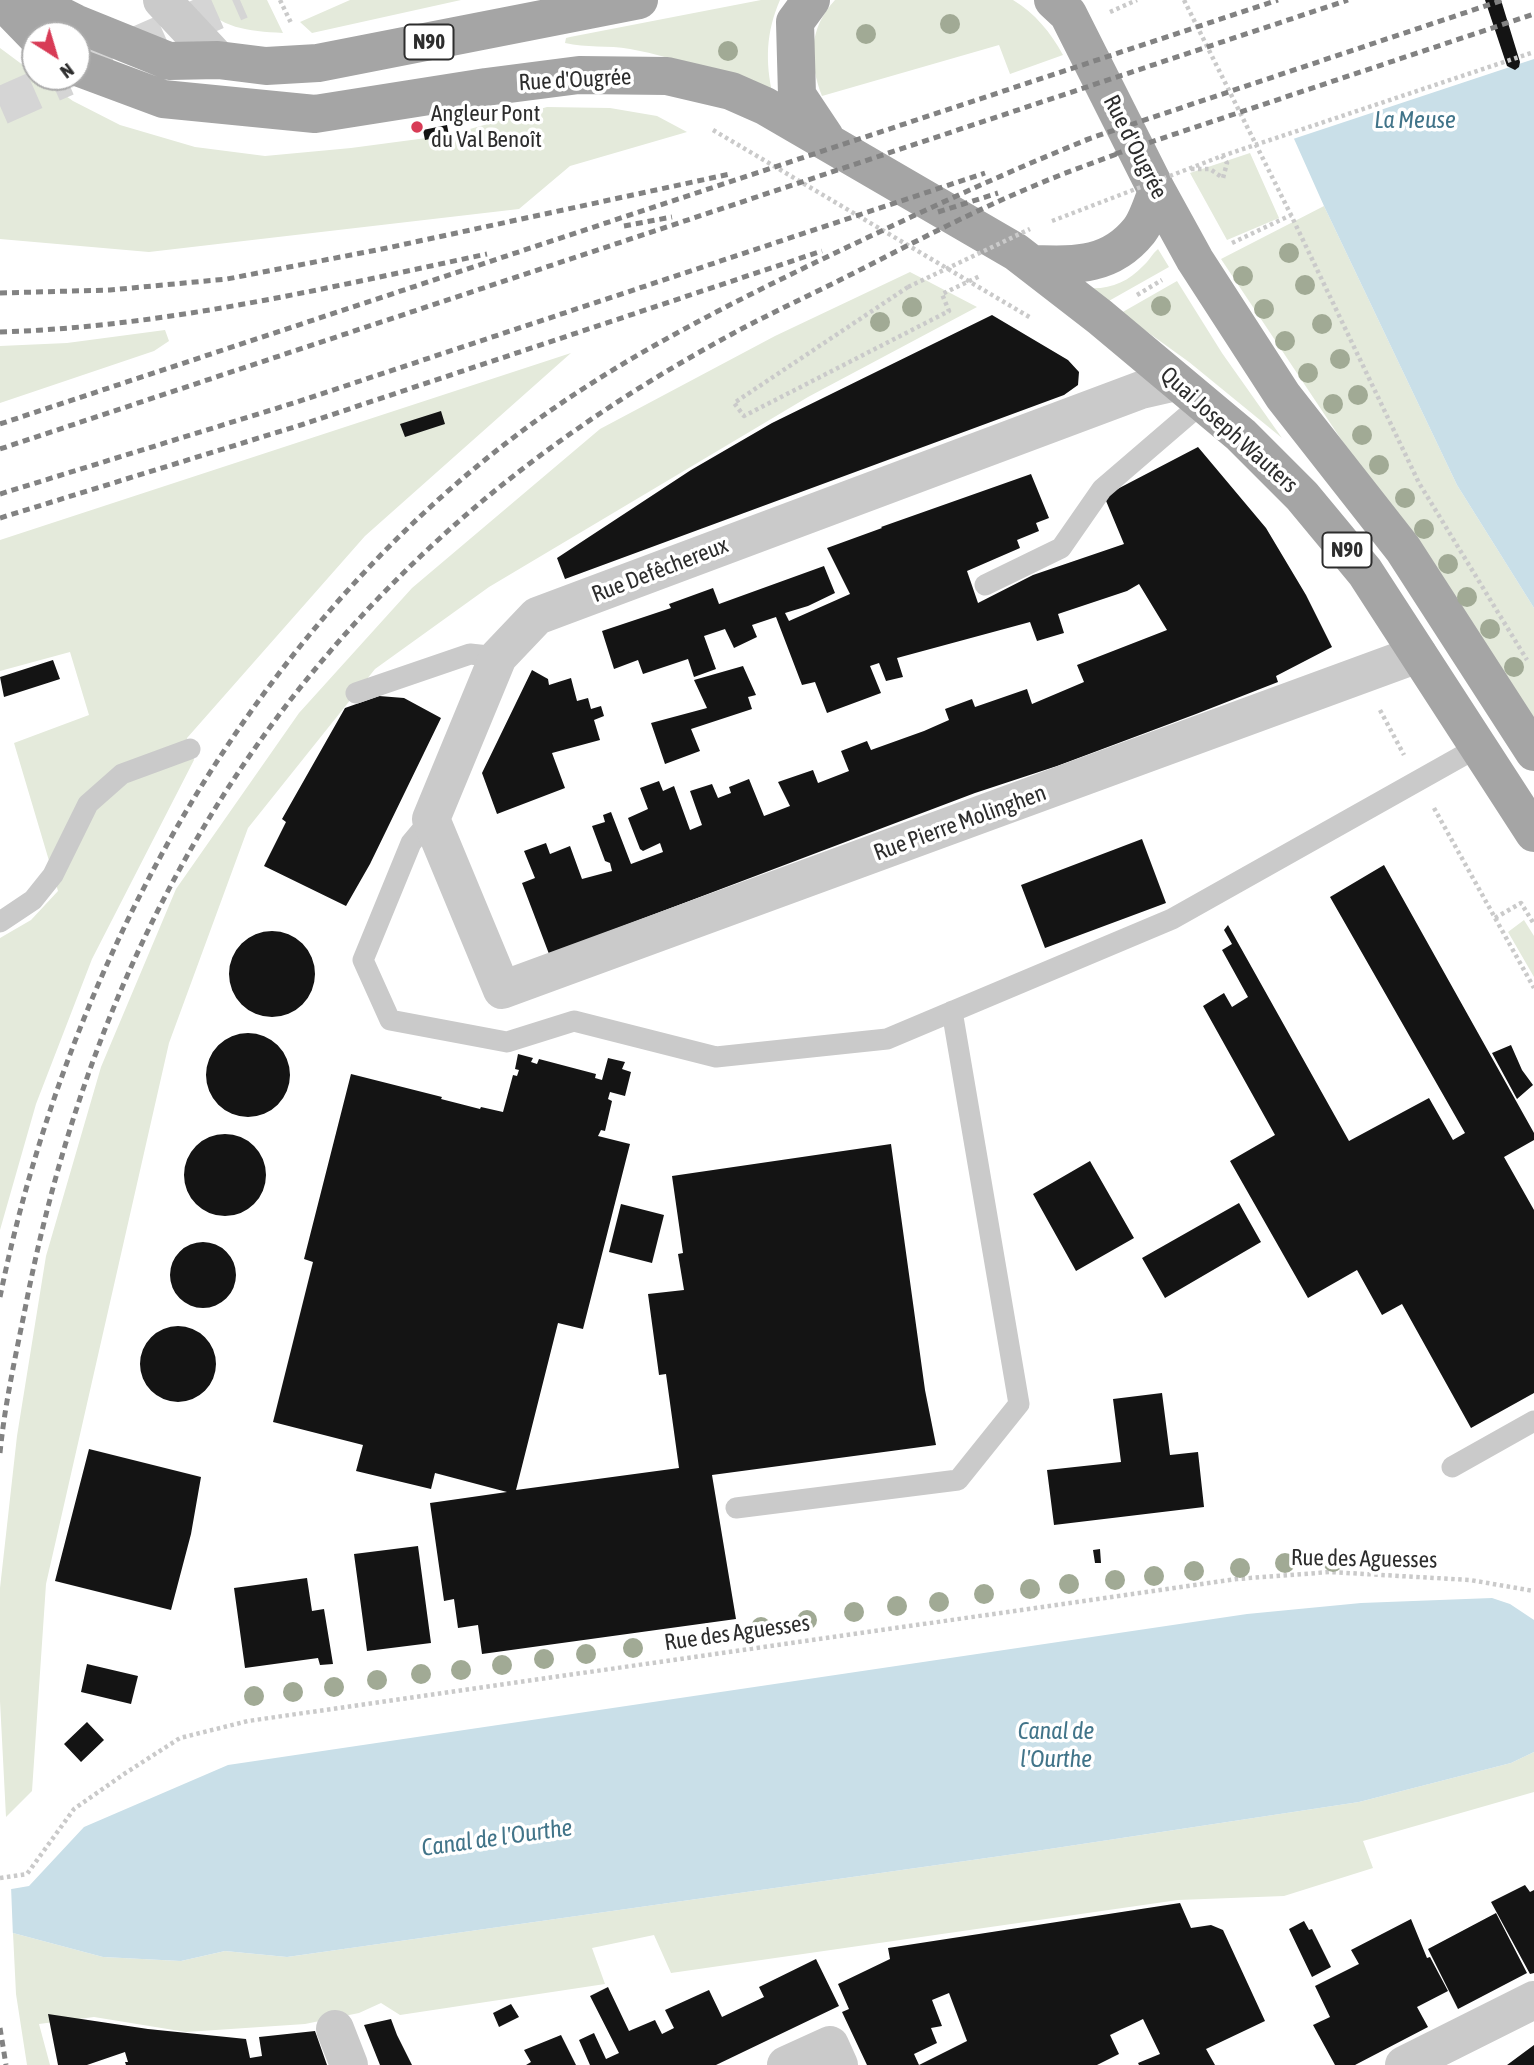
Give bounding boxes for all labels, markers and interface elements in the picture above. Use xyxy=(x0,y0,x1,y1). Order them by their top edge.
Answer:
north arrow xyxy=(21,21,91,91)
road number: N90 xyxy=(404,24,453,60)
text: N xyxy=(56,59,79,83)
street label: Rue d'Ougrée xyxy=(518,63,632,97)
street label: Rue d'Ougrée xyxy=(1097,90,1173,204)
place label: Angleur Pont du Val Benoît xyxy=(431,100,542,154)
water label: La Meuse xyxy=(1374,106,1456,134)
marker: Angleur Pont du Val Benoît xyxy=(409,119,425,135)
street label: Quai Joseph Wauters xyxy=(1155,361,1303,499)
street label: Rue Defêchereux xyxy=(588,531,732,609)
road number: N90 xyxy=(1322,532,1372,568)
street label: Rue Pierre Molinghen xyxy=(870,779,1050,867)
street label: Rue des Aguesses xyxy=(1291,1544,1437,1574)
street label: Rue des Aguesses xyxy=(663,1609,811,1657)
water label: Canal de l'Ourthe xyxy=(1018,1717,1094,1773)
water label: Canal de l'Ourthe xyxy=(420,1813,574,1863)

